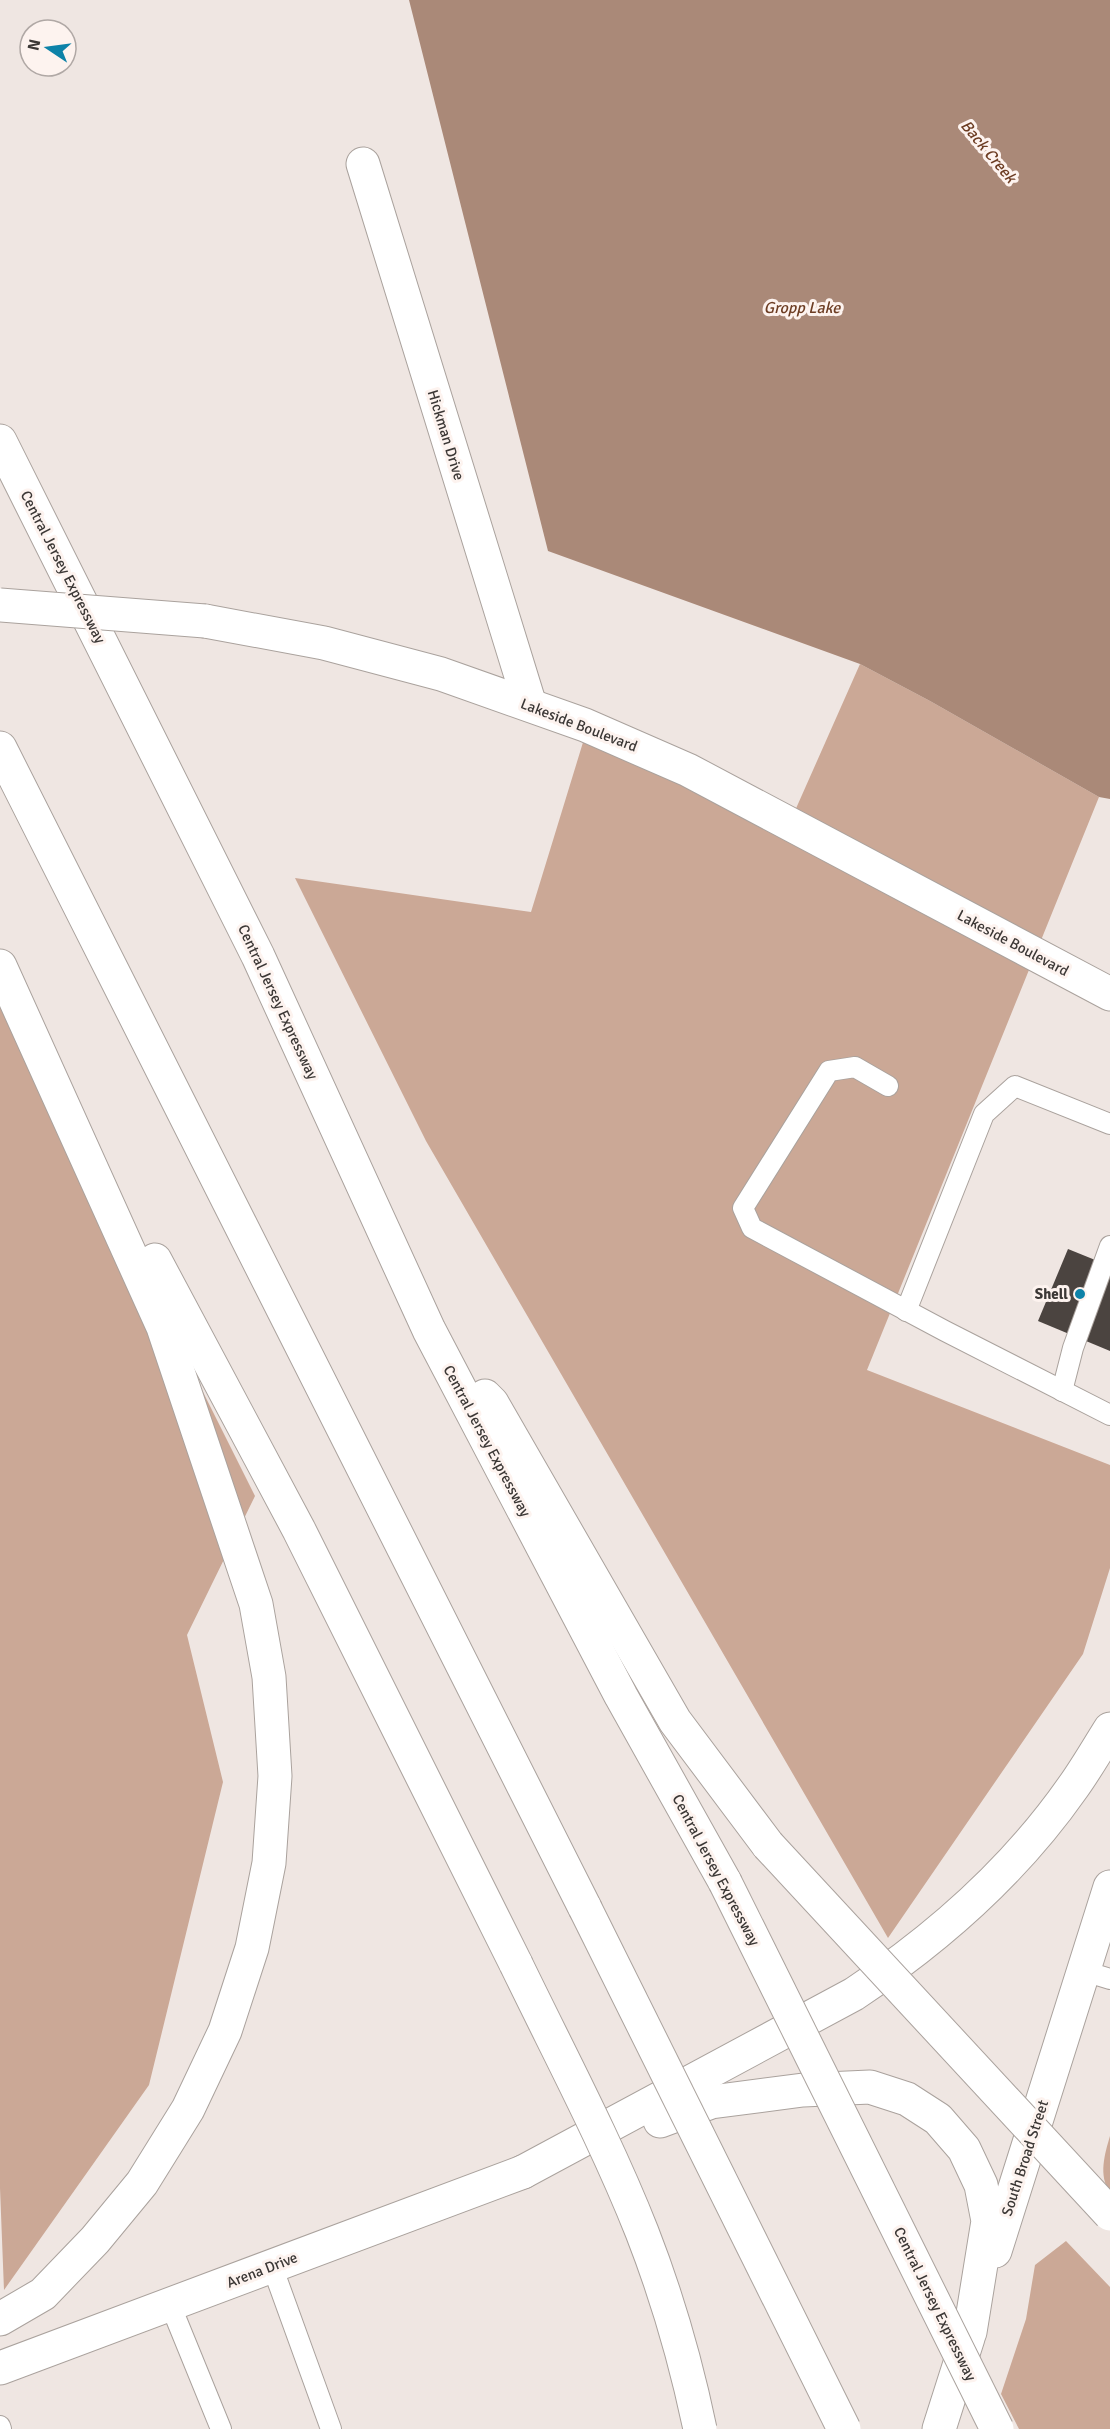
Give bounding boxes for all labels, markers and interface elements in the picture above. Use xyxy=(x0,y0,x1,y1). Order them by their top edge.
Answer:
north arrow xyxy=(18,18,78,78)
text: N xyxy=(23,37,45,53)
water label: Back Creek xyxy=(956,116,1022,189)
water label: Gropp Lake xyxy=(764,298,841,318)
street label: Hickman Drive xyxy=(424,388,468,482)
street label: Central Jersey Expressway xyxy=(17,488,109,646)
street label: Lakeside Boulevard xyxy=(518,694,640,756)
street label: Lakeside Boulevard xyxy=(954,906,1072,980)
street label: Central Jersey Expressway xyxy=(234,922,322,1082)
place label: Shell xyxy=(1035,1285,1068,1303)
marker: Shell xyxy=(1073,1287,1087,1301)
street label: Central Jersey Expressway xyxy=(439,1362,535,1520)
street label: Central Jersey Expressway xyxy=(668,1791,764,1949)
street label: South Broad Street xyxy=(998,2098,1052,2218)
street label: Central Jersey Expressway xyxy=(890,2224,980,2384)
street label: Arena Drive xyxy=(224,2248,300,2292)

